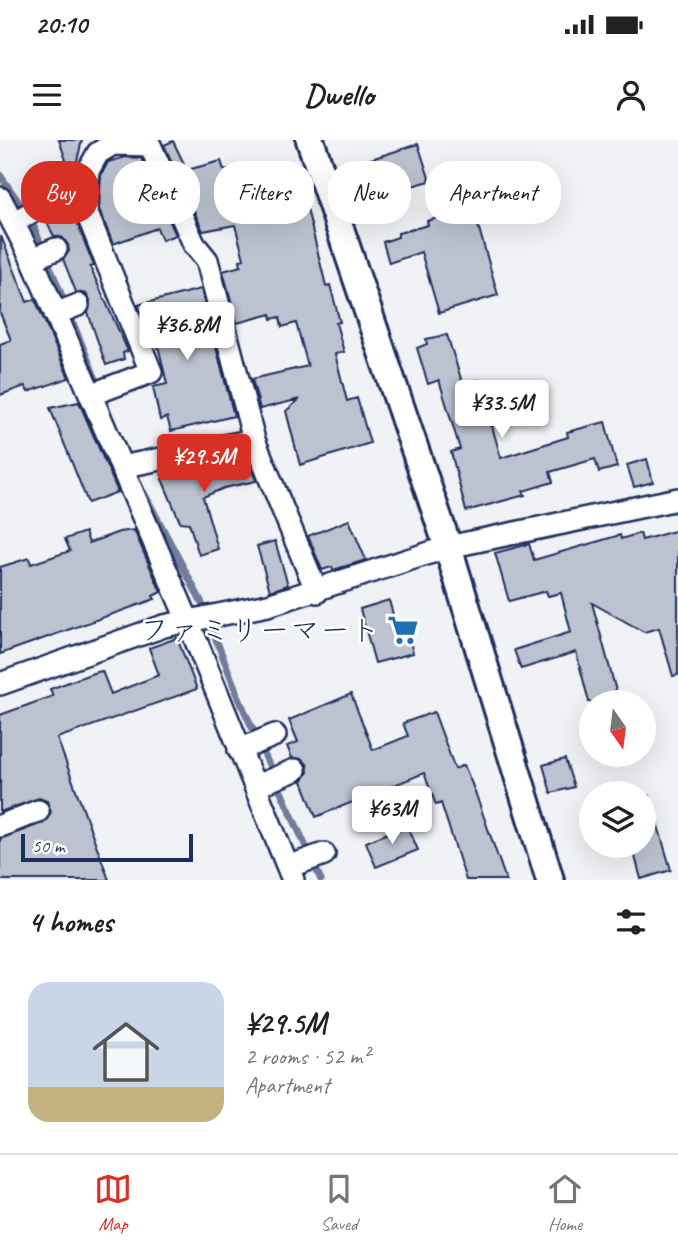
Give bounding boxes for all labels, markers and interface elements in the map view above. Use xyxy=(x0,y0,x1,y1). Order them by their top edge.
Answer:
text: 20:10 xyxy=(35,8,87,41)
text: Dwello xyxy=(304,74,374,115)
icon: menu xyxy=(28,76,66,114)
icon: person xyxy=(612,76,650,114)
chip: Buy xyxy=(21,161,99,224)
chip: Rent xyxy=(113,161,200,224)
chip: Filters xyxy=(214,161,314,224)
chip: New xyxy=(328,161,411,224)
chip: Apartment xyxy=(425,161,561,224)
pin: ¥36.8M xyxy=(130,302,244,362)
text: ¥36.8M xyxy=(155,310,219,339)
pin: ¥33.5M xyxy=(445,380,559,440)
text: ¥33.5M xyxy=(471,388,533,417)
pin: ¥29.5M xyxy=(147,434,261,494)
text: ¥29.5M xyxy=(173,442,235,471)
place label: ファミリーマート xyxy=(139,611,380,649)
supermarket icon: ファミリーマート xyxy=(386,613,420,647)
north arrow xyxy=(579,690,656,766)
map controls xyxy=(579,690,656,858)
button: layers xyxy=(579,781,656,858)
pin: ¥63M xyxy=(351,786,433,846)
text: ¥63M xyxy=(368,794,416,823)
scale bar xyxy=(21,831,192,863)
text: 50 m xyxy=(32,834,64,858)
text: 4 homes xyxy=(28,903,113,941)
icon: filters xyxy=(612,903,650,941)
text: ¥29.5M xyxy=(245,1004,326,1042)
icon: home xyxy=(84,1010,168,1094)
text: 2 rooms · 52 m² xyxy=(245,1042,369,1071)
text: Apartment xyxy=(245,1071,330,1100)
tab: Map xyxy=(94,1170,132,1236)
tab: Saved xyxy=(320,1170,358,1236)
tab: Home xyxy=(546,1170,584,1236)

